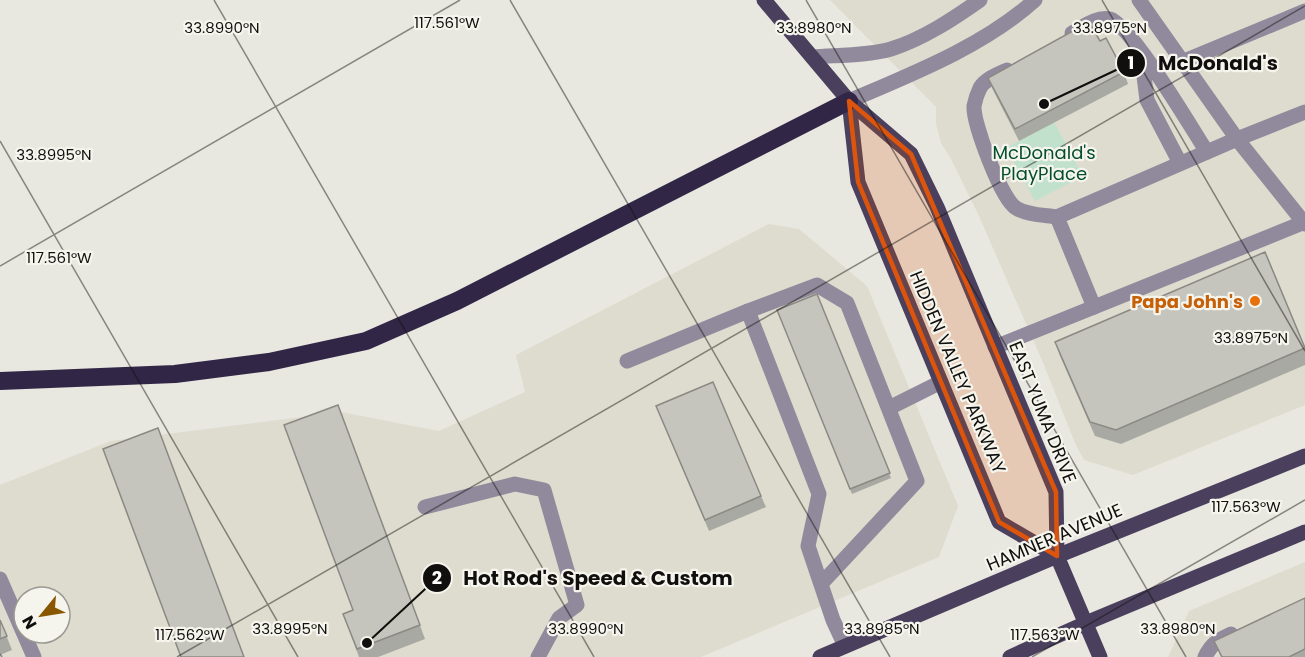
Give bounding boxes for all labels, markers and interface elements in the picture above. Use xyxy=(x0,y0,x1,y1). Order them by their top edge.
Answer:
text: 117.561°W xyxy=(414,12,480,33)
text: 33.8990°N xyxy=(184,17,260,38)
text: 33.8980°N xyxy=(776,17,852,38)
text: 33.8975°N xyxy=(1073,17,1147,38)
callout: McDonald's xyxy=(1116,44,1290,82)
text: McDonald's xyxy=(1158,49,1278,77)
text: 1 xyxy=(1128,50,1134,75)
park label: McDonald's PlayPlace xyxy=(992,140,1096,186)
text: 33.8995°N xyxy=(16,144,92,165)
text: 117.561°W xyxy=(26,247,92,268)
street label: HIDDEN VALLEY PARKWAY xyxy=(904,267,1012,478)
place label: Papa John's xyxy=(1131,289,1243,314)
marker: Papa John's xyxy=(1248,294,1262,308)
text: 33.8975°N xyxy=(1214,327,1288,348)
street label: EAST YUMA DRIVE xyxy=(1003,337,1083,487)
text: 117.563°W xyxy=(1211,496,1281,517)
street label: HAMNER AVENUE xyxy=(982,497,1126,577)
callout: Hot Rod's Speed & Custom xyxy=(422,559,745,597)
text: Hot Rod's Speed & Custom xyxy=(463,564,733,592)
text: 2 xyxy=(432,565,442,590)
north arrow xyxy=(12,585,72,645)
text: N xyxy=(16,611,42,633)
text: 33.8995°N xyxy=(252,618,328,639)
text: 33.8990°N xyxy=(548,618,624,639)
text: 33.8985°N xyxy=(844,618,920,639)
text: 33.8980°N xyxy=(1140,618,1216,639)
text: 117.562°W xyxy=(155,624,225,645)
text: 117.563°W xyxy=(1010,624,1080,645)

